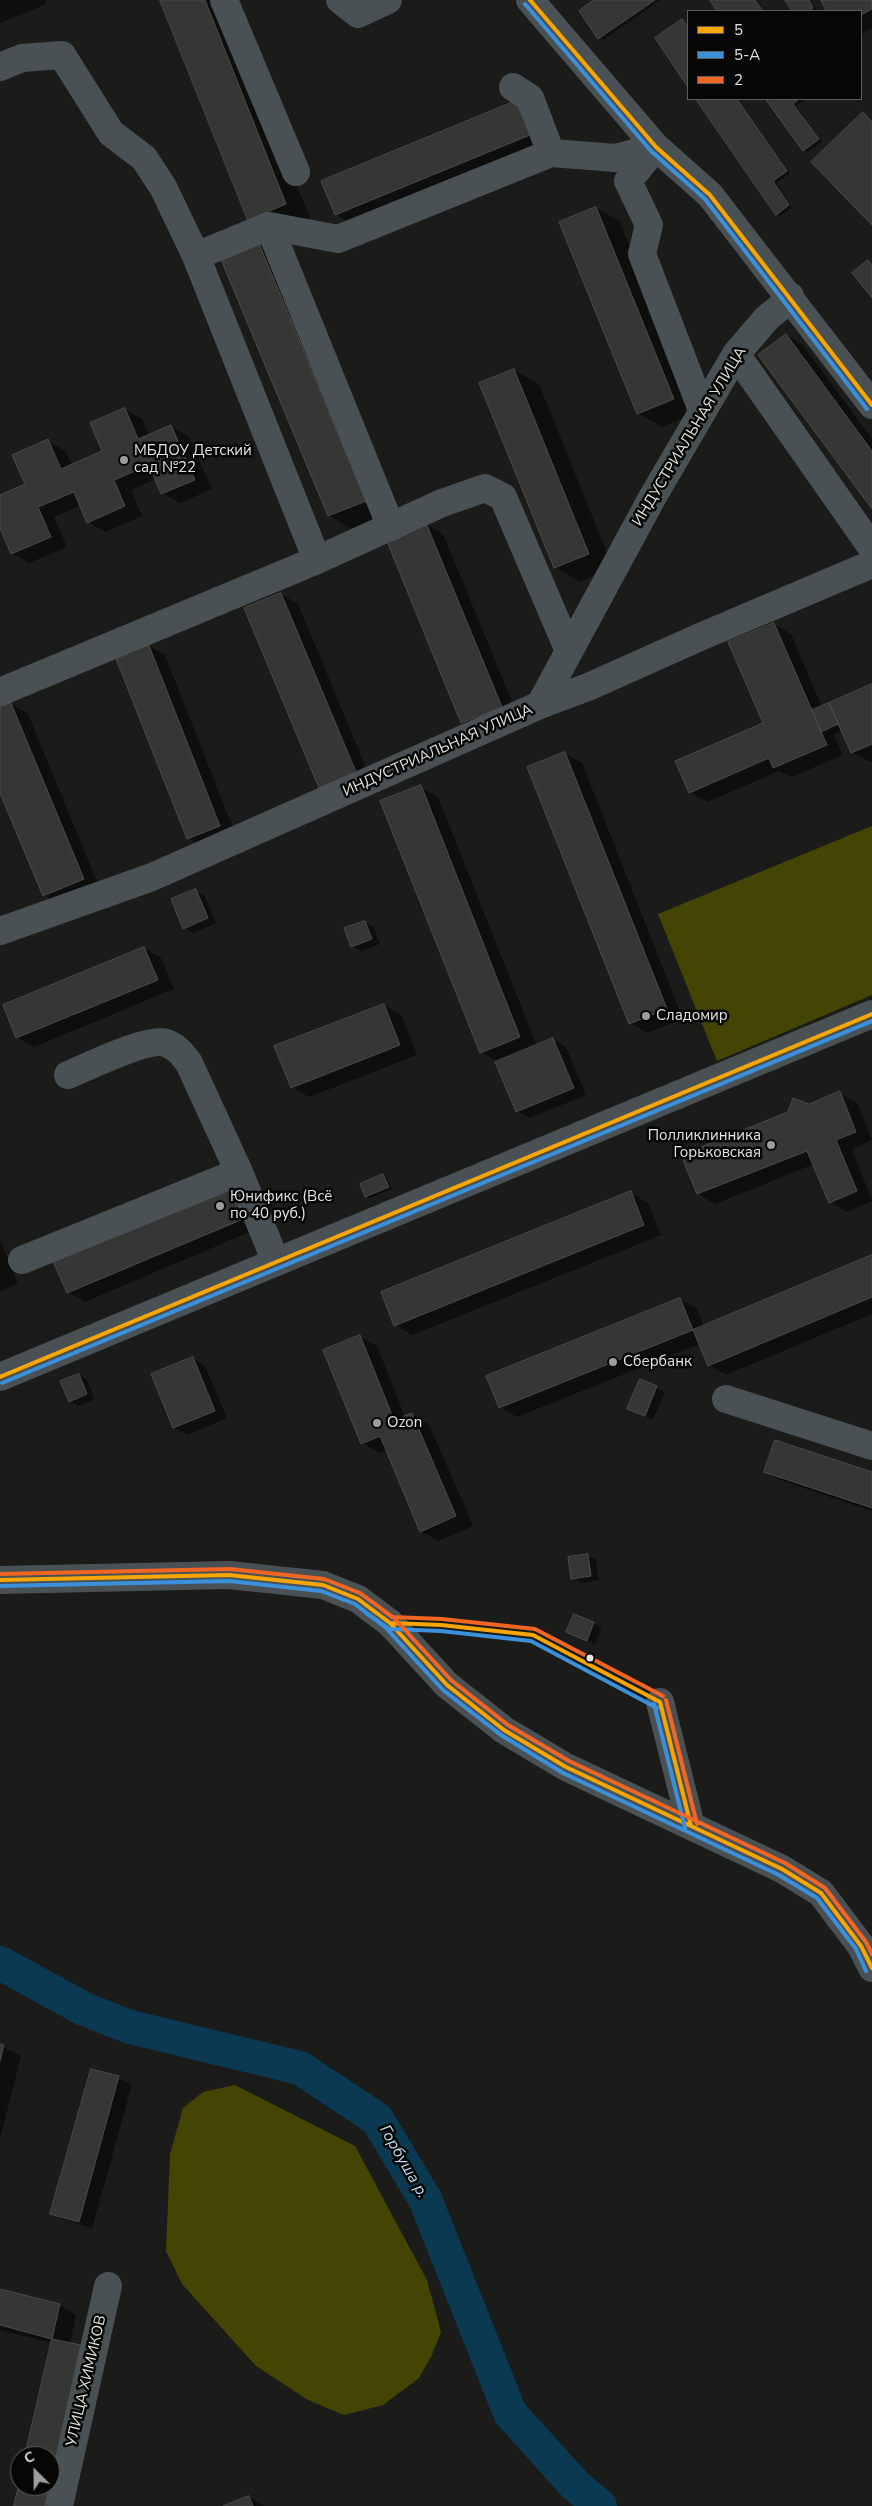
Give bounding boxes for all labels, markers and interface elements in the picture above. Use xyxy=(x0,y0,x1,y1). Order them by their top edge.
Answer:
legend xyxy=(687,10,862,100)
text: 5 xyxy=(734,20,743,40)
text: 5-А xyxy=(734,45,760,65)
text: 2 xyxy=(734,70,743,90)
street label: ИНДУСТРИАЛЬНАЯ УЛИЦА xyxy=(629,344,751,530)
place label: МБДОУ Детский сад №22 xyxy=(134,442,252,477)
marker: МБДОУ Детский сад №22 xyxy=(118,454,130,466)
street label: ИНДУСТРИАЛЬНАЯ УЛИЦА xyxy=(340,701,536,801)
place label: Сладомир xyxy=(656,1007,728,1025)
marker: Сладомир xyxy=(640,1010,652,1022)
place label: Полликлинника Горьковская xyxy=(648,1127,761,1162)
marker: Полликлинника Горьковская xyxy=(765,1139,777,1151)
place label: Юнификс (Всё по 40 руб.) xyxy=(230,1188,332,1223)
marker: Юнификс (Всё по 40 руб.) xyxy=(214,1200,226,1212)
place label: Сбербанк xyxy=(623,1353,692,1371)
marker: Сбербанк xyxy=(607,1356,619,1368)
place label: Ozon xyxy=(387,1414,422,1432)
marker: Ozon xyxy=(371,1417,383,1429)
unlabelled marker xyxy=(585,1653,595,1663)
water label: Горбуша р. xyxy=(374,2122,432,2202)
street label: УЛИЦА ХИМИКОВ xyxy=(63,2313,111,2449)
north arrow xyxy=(10,2446,60,2496)
text: С xyxy=(21,2447,37,2468)

